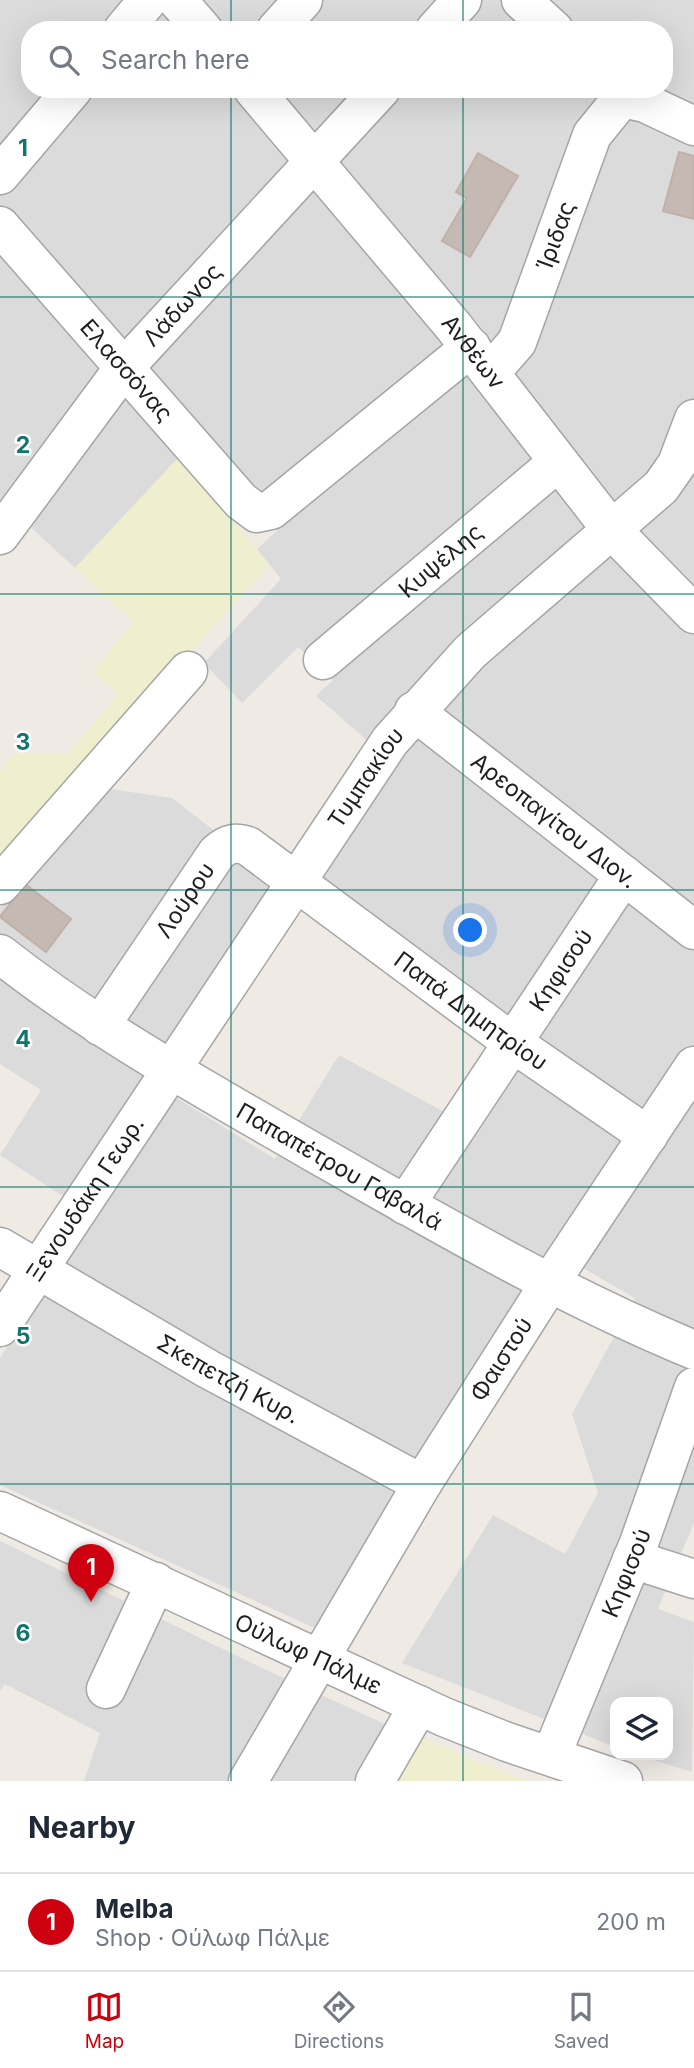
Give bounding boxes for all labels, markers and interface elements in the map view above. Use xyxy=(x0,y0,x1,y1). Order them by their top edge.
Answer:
search box xyxy=(21,21,673,98)
icon: search xyxy=(45,41,83,79)
text: Search here xyxy=(101,44,250,75)
text: 1 xyxy=(18,134,28,162)
street label: Ίριδας xyxy=(530,197,581,274)
street label: Λάδωνος xyxy=(137,257,227,352)
street label: Ανθέων xyxy=(436,309,511,395)
street label: Ελασσόνας xyxy=(74,314,179,427)
text: 2 xyxy=(16,431,30,459)
street label: Κυψέλης xyxy=(393,518,488,604)
street label: Τυμπακίου xyxy=(322,721,410,833)
text: 3 xyxy=(16,728,30,756)
street label: Αρεοπαγίτου Διον. xyxy=(466,747,643,894)
street label: Λούρου xyxy=(150,857,220,943)
your location xyxy=(453,913,487,947)
street label: Κηφισού xyxy=(523,923,598,1017)
street label: Παπά Δημητρίου xyxy=(389,946,553,1076)
text: 4 xyxy=(15,1025,31,1053)
street label: Παπαπέτρου Γαβαλά xyxy=(232,1097,447,1236)
street label: Ξενουδάκη Γεωρ. xyxy=(20,1111,150,1286)
street label: Φαιστού xyxy=(464,1312,538,1407)
text: 5 xyxy=(16,1322,30,1350)
street label: Σκεπετζή Κυρ. xyxy=(152,1328,305,1430)
street label: Κηφισού xyxy=(596,1525,657,1621)
pin: 1 xyxy=(68,1544,114,1602)
street label: Ούλωφ Πάλμε xyxy=(230,1608,387,1700)
text: 6 xyxy=(16,1619,30,1647)
map controls xyxy=(610,1697,673,1760)
button: layers xyxy=(610,1697,673,1760)
text: Nearby xyxy=(28,1809,136,1845)
text: Melba xyxy=(95,1893,174,1924)
text: 1 xyxy=(46,1908,56,1936)
text: 200 m xyxy=(596,1908,666,1936)
text: Shop · Ούλωφ Πάλμε xyxy=(95,1924,330,1952)
tab: Map xyxy=(85,1988,124,2053)
tab: Directions xyxy=(294,1988,384,2053)
tab: Saved xyxy=(554,1988,609,2053)

